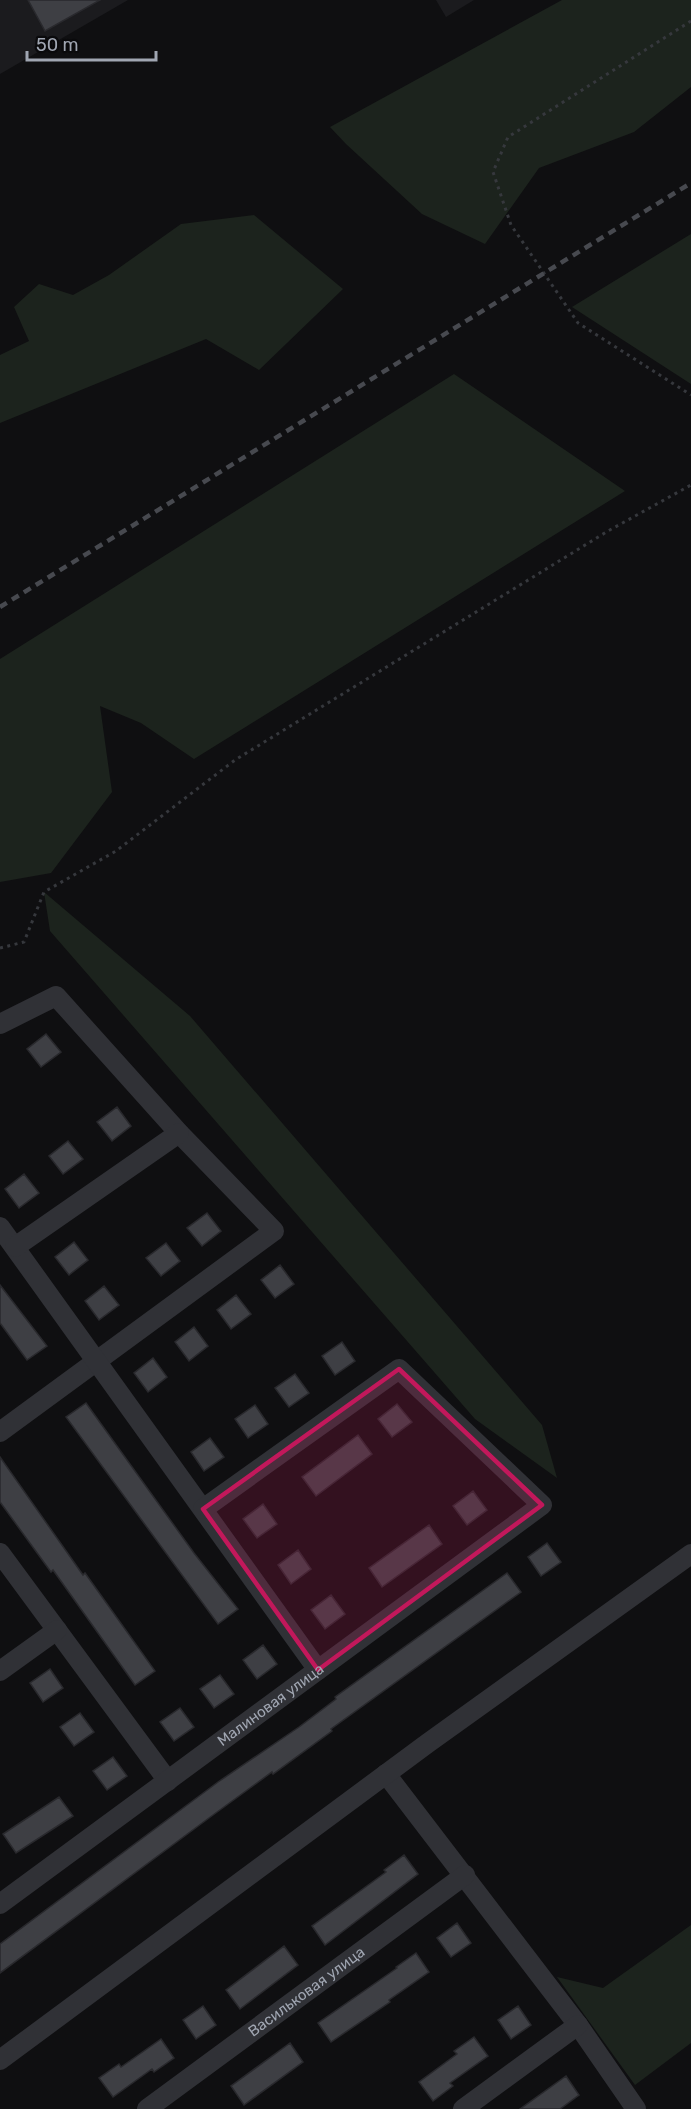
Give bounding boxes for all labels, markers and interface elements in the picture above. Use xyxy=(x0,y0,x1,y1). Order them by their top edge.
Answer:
scale bar xyxy=(27,24,156,62)
text: 50 m xyxy=(36,34,79,56)
street label: Малиновая улица xyxy=(214,1660,327,1750)
street label: Васильковая улица xyxy=(245,1943,368,2040)

